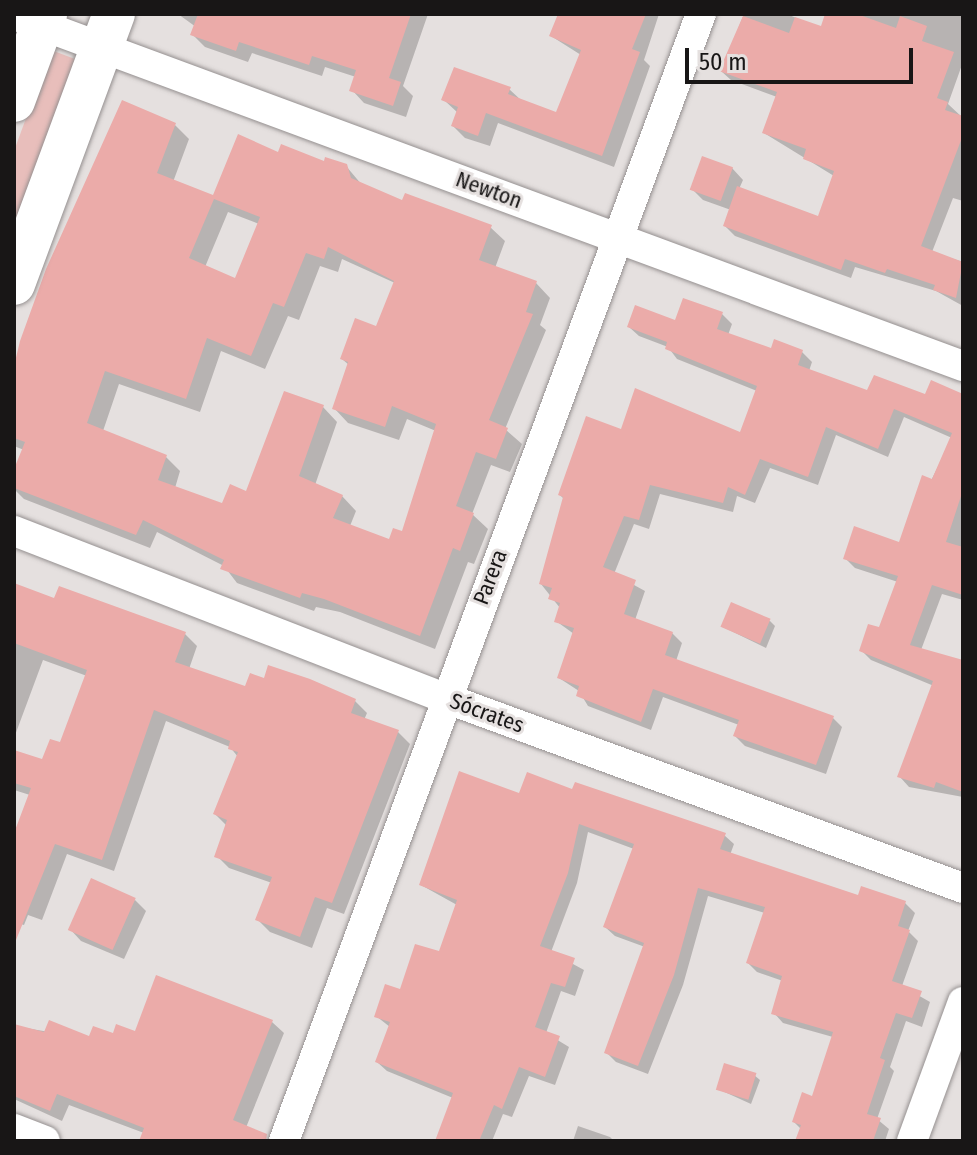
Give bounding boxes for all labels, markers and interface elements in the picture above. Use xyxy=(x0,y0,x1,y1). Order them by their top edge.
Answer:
scale bar xyxy=(689,32,917,82)
text: 50 m xyxy=(699,48,747,76)
street label: Newton xyxy=(452,166,526,214)
street label: Parera xyxy=(467,546,513,608)
street label: Sócrates xyxy=(446,687,528,739)

